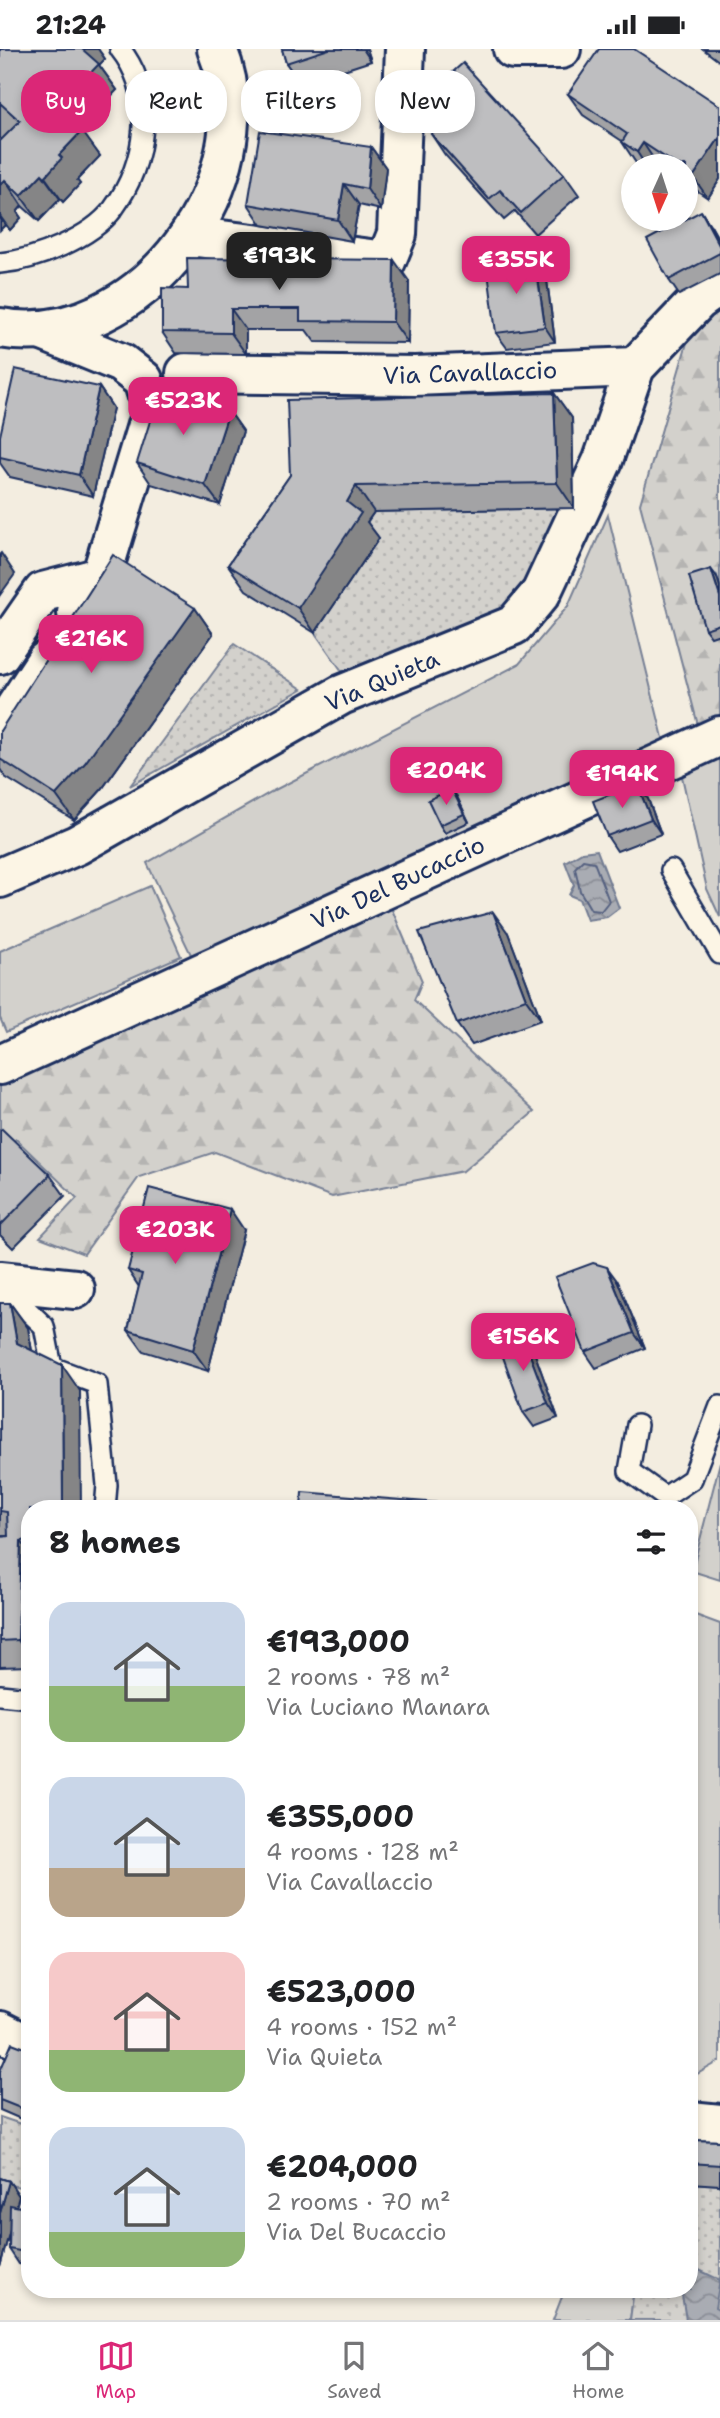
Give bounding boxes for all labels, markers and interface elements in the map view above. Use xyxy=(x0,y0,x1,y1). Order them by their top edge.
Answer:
text: 21:24 xyxy=(35,7,106,42)
chip: Buy xyxy=(21,70,111,133)
chip: Rent xyxy=(125,70,227,133)
chip: Filters xyxy=(241,70,361,133)
chip: New xyxy=(375,70,475,133)
north arrow xyxy=(621,154,698,231)
map controls xyxy=(621,154,698,231)
pin: €193K xyxy=(230,233,328,292)
pin: €355K xyxy=(467,237,565,296)
text: €193K xyxy=(243,240,315,270)
text: €355K xyxy=(478,244,554,274)
street label: Via Cavallaccio xyxy=(382,354,558,392)
pin: €523K xyxy=(134,377,232,437)
text: €523K xyxy=(144,385,222,415)
pin: €216K xyxy=(42,615,140,675)
text: €216K xyxy=(55,623,127,653)
street label: Via Quieta xyxy=(320,643,444,719)
pin: €204K xyxy=(397,747,495,807)
pin: €194K xyxy=(573,751,671,810)
text: €204K xyxy=(406,755,486,785)
text: €194K xyxy=(586,758,658,788)
street label: Via Del Bucaccio xyxy=(306,829,490,937)
pin: €203K xyxy=(126,1207,224,1266)
text: €203K xyxy=(135,1214,215,1244)
pin: €156K xyxy=(474,1313,572,1373)
text: €156K xyxy=(487,1321,559,1351)
text: 8 homes xyxy=(49,1522,181,1563)
icon: filters xyxy=(632,1523,670,1561)
text: €193,000 xyxy=(266,1621,410,1662)
icon: home xyxy=(105,1630,189,1714)
text: 2 rooms · 78 m² xyxy=(266,1662,450,1692)
text: Via Luciano Manara xyxy=(266,1692,490,1722)
text: €355,000 xyxy=(266,1796,414,1837)
icon: home xyxy=(105,1805,189,1889)
text: 4 rooms · 128 m² xyxy=(266,1837,459,1867)
text: Via Cavallaccio xyxy=(266,1867,433,1897)
text: €523,000 xyxy=(266,1971,416,2012)
icon: home xyxy=(105,1980,189,2064)
text: 4 rooms · 152 m² xyxy=(266,2012,457,2042)
text: Via Quieta xyxy=(266,2042,382,2072)
text: €204,000 xyxy=(266,2146,418,2187)
icon: home xyxy=(105,2155,189,2239)
text: 2 rooms · 70 m² xyxy=(266,2187,451,2217)
text: Via Del Bucaccio xyxy=(266,2217,446,2247)
tab: Map xyxy=(96,2337,136,2404)
tab: Saved xyxy=(327,2337,381,2404)
tab: Home xyxy=(572,2337,624,2404)

